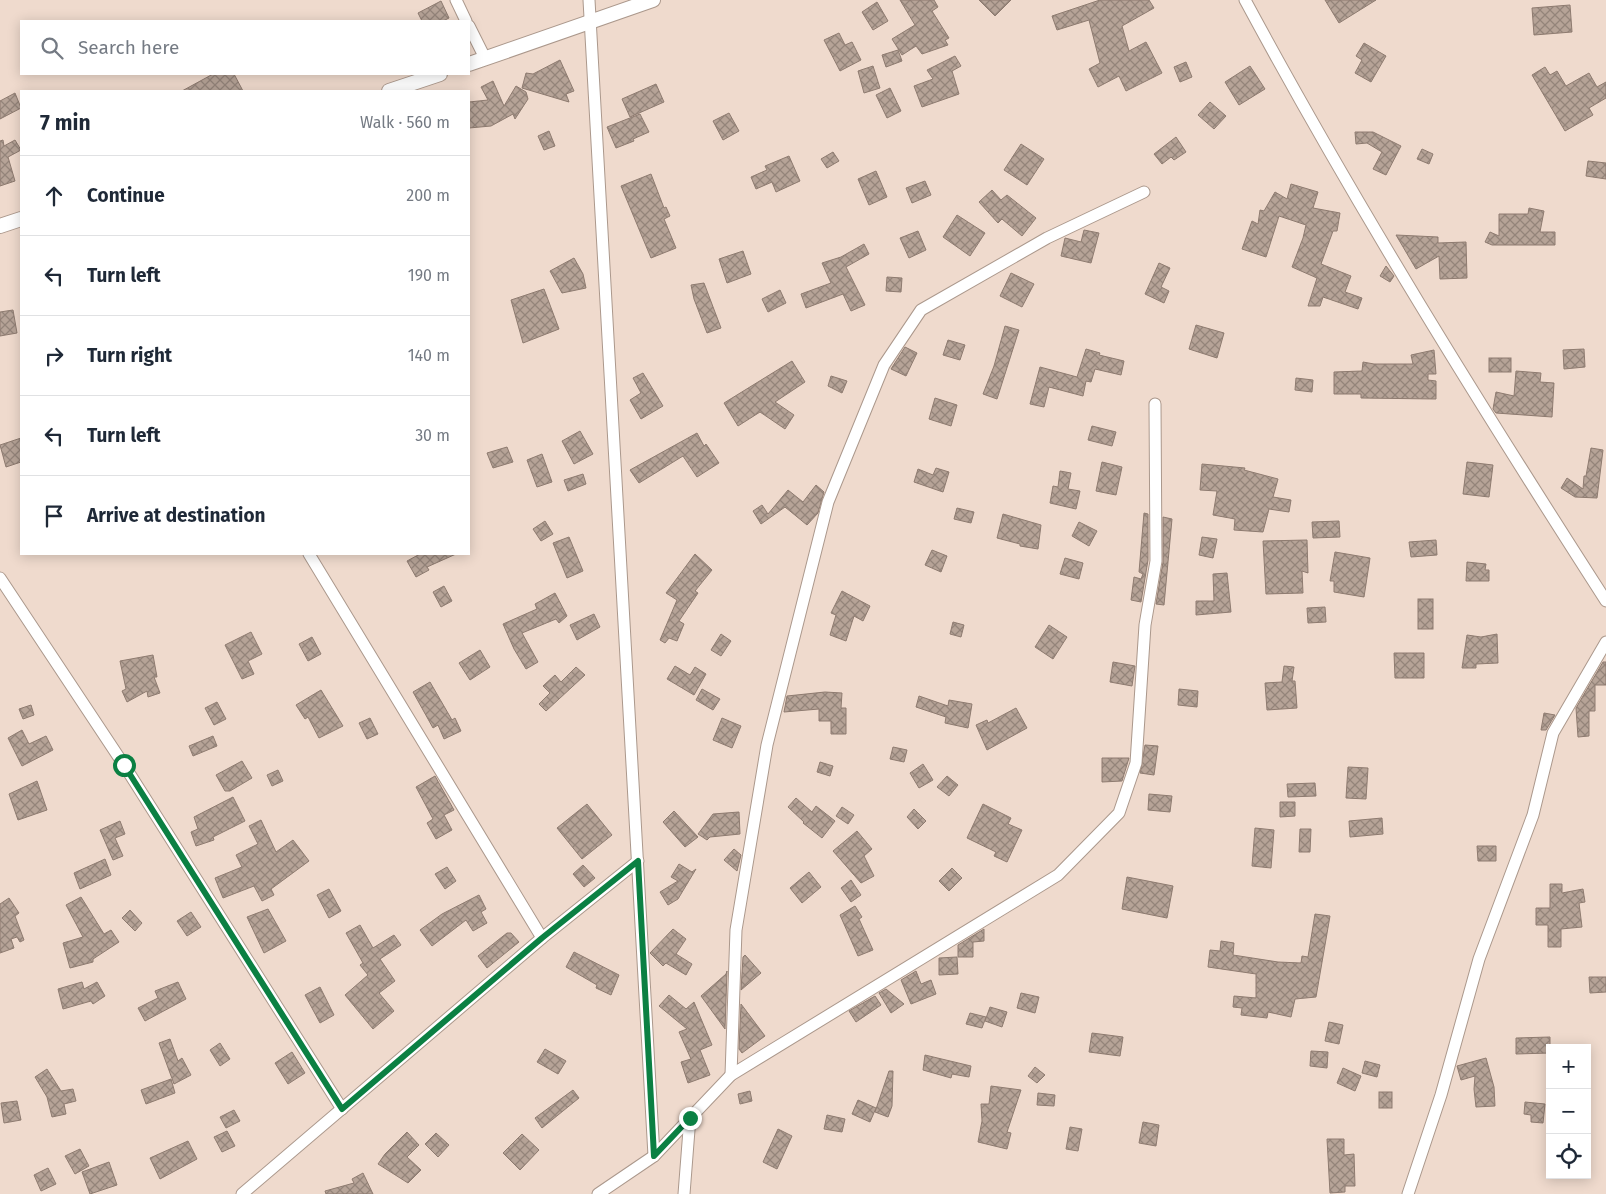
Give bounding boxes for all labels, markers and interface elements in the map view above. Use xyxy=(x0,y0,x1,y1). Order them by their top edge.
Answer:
search box xyxy=(20,20,470,75)
icon: search xyxy=(38,34,66,62)
text: Search here xyxy=(78,36,179,59)
text: 7 min xyxy=(40,110,91,136)
text: Walk · 560 m xyxy=(360,113,450,132)
icon: ahead xyxy=(40,182,68,210)
text: Continue xyxy=(87,184,165,207)
text: 200 m xyxy=(406,186,450,205)
icon: left xyxy=(40,262,68,290)
text: Turn left xyxy=(87,264,161,287)
text: 190 m xyxy=(408,266,450,285)
icon: right xyxy=(40,342,68,370)
text: Turn right xyxy=(87,344,172,367)
text: 140 m xyxy=(408,346,450,365)
icon: left xyxy=(40,422,68,450)
text: Turn left xyxy=(87,424,161,447)
text: 30 m xyxy=(415,426,450,445)
icon: arrive xyxy=(40,502,68,530)
text: Arrive at destination xyxy=(87,504,266,527)
route start xyxy=(113,754,136,777)
map controls xyxy=(1546,1044,1591,1179)
button: + xyxy=(1546,1044,1591,1089)
button: − xyxy=(1546,1089,1591,1134)
route end xyxy=(679,1107,702,1130)
button: locate xyxy=(1546,1134,1591,1179)

